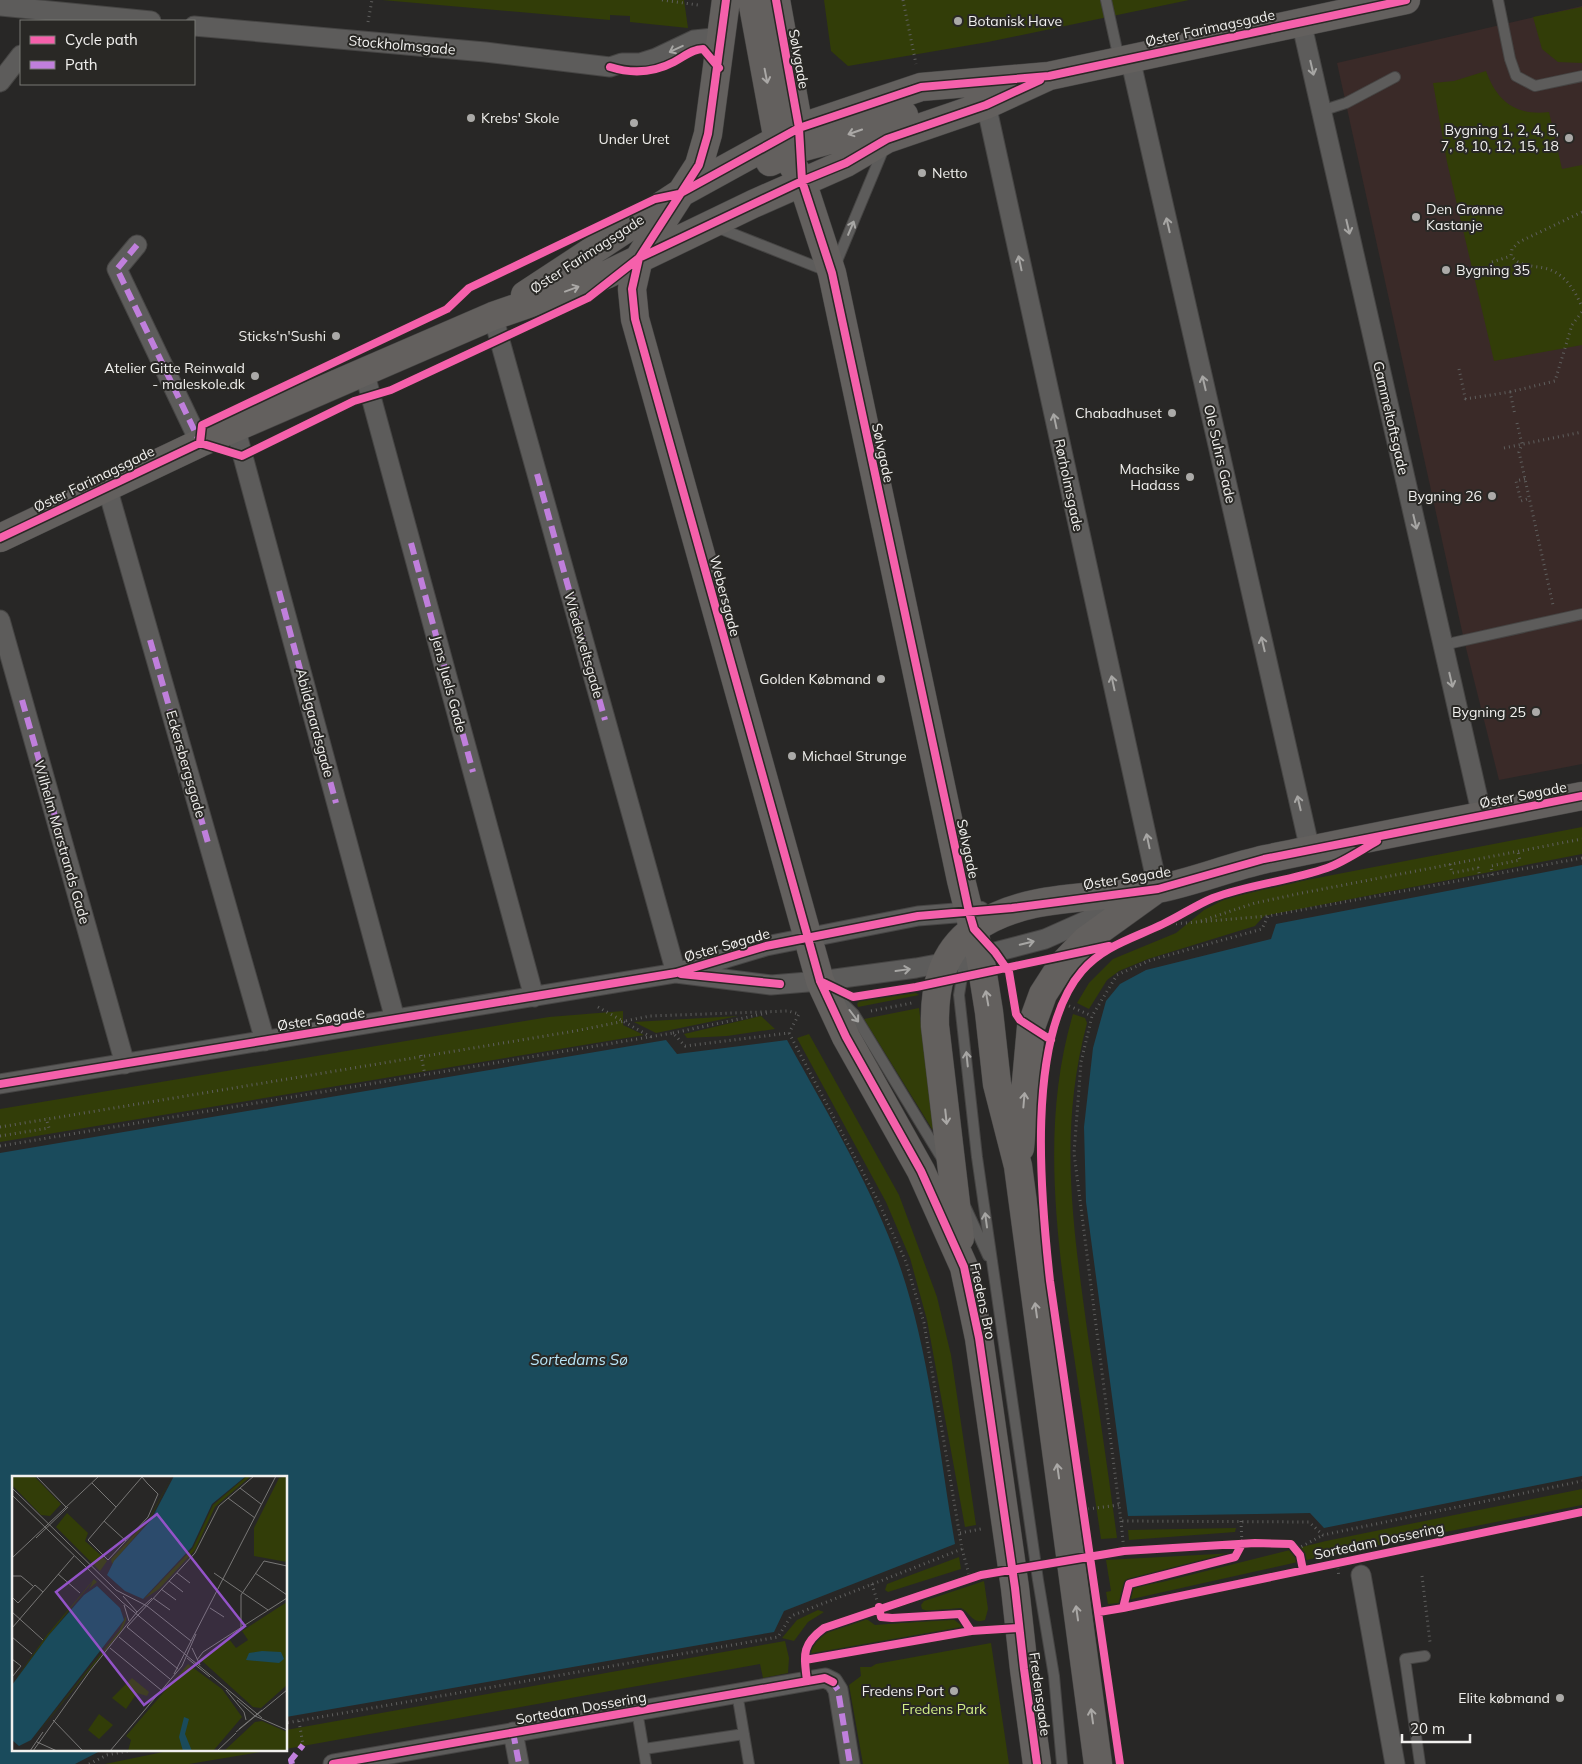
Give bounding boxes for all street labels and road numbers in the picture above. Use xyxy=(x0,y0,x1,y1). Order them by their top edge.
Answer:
street label: Øster Farimagsgade xyxy=(1143,5,1277,51)
street label: Sølvgade xyxy=(785,28,813,90)
street label: Stockholmsgade xyxy=(348,31,456,59)
street label: Øster Farimagsgade xyxy=(527,210,647,298)
street label: Gammeltoftsgade xyxy=(1369,359,1413,477)
street label: Ole Suhrs Gade xyxy=(1200,403,1240,505)
street label: Sølvgade xyxy=(868,422,898,484)
street label: Rørholmsgade xyxy=(1050,437,1088,533)
street label: Øster Farimagsgade xyxy=(31,442,157,516)
street label: Webersgade xyxy=(706,553,744,639)
street label: Wiedeweltsgade xyxy=(560,590,608,700)
street label: Jens Juels Gade xyxy=(427,633,471,735)
street label: Abildgaardsgade xyxy=(292,666,338,780)
street label: Eckersbergsgade xyxy=(162,708,210,820)
street label: Wilhelm Marstrands Gade xyxy=(30,758,94,926)
street label: Øster Søgade xyxy=(1478,778,1568,812)
street label: Sølvgade xyxy=(953,818,983,880)
street label: Øster Søgade xyxy=(1082,862,1172,894)
street label: Øster Søgade xyxy=(682,924,772,966)
street label: Øster Søgade xyxy=(276,1003,366,1035)
street label: Fredens Bro xyxy=(966,1261,1000,1341)
street label: Sortedam Dossering xyxy=(1312,1518,1446,1564)
street label: Fredensgade xyxy=(1025,1651,1055,1737)
street label: Sortedam Dossering xyxy=(514,1688,648,1728)

